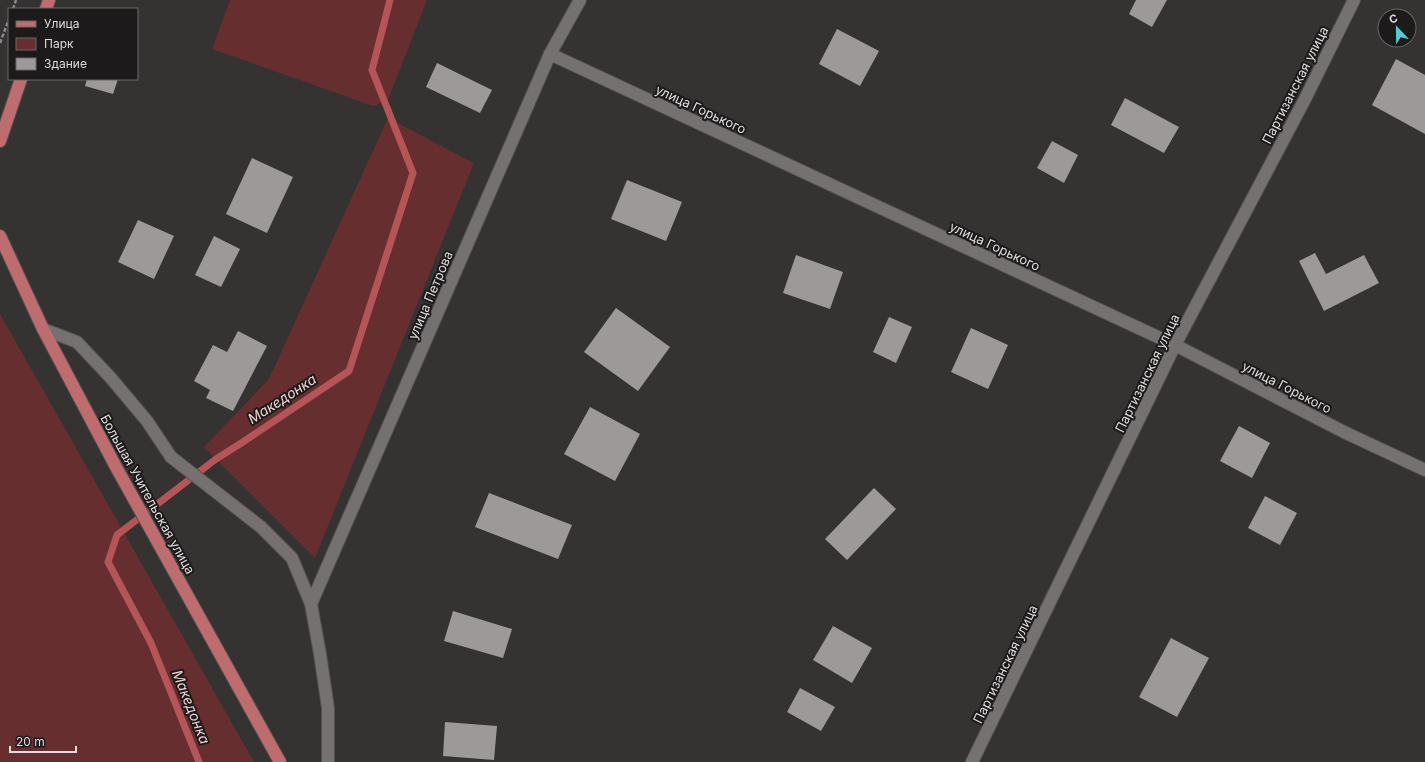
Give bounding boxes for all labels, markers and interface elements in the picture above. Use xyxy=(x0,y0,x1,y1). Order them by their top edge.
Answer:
legend xyxy=(8,8,138,80)
north arrow xyxy=(1377,8,1417,48)
text: С xyxy=(1387,11,1400,27)
text: Улица xyxy=(44,16,79,31)
street label: Партизанская улица xyxy=(1258,24,1332,146)
text: Парк xyxy=(44,36,74,51)
text: Здание xyxy=(44,56,87,71)
street label: улица Горького xyxy=(653,81,749,137)
street label: улица Горького xyxy=(947,218,1043,274)
street label: улица Петрова xyxy=(404,248,456,342)
street label: Партизанская улица xyxy=(1111,311,1183,435)
street label: улица Горького xyxy=(1240,358,1334,416)
water label: Македонка xyxy=(244,370,320,427)
street label: Большая Учительская улица xyxy=(97,411,199,577)
street label: Партизанская улица xyxy=(969,602,1041,726)
water label: Македонка xyxy=(169,667,214,747)
scale bar xyxy=(10,728,76,754)
text: 20 m xyxy=(16,734,45,749)

